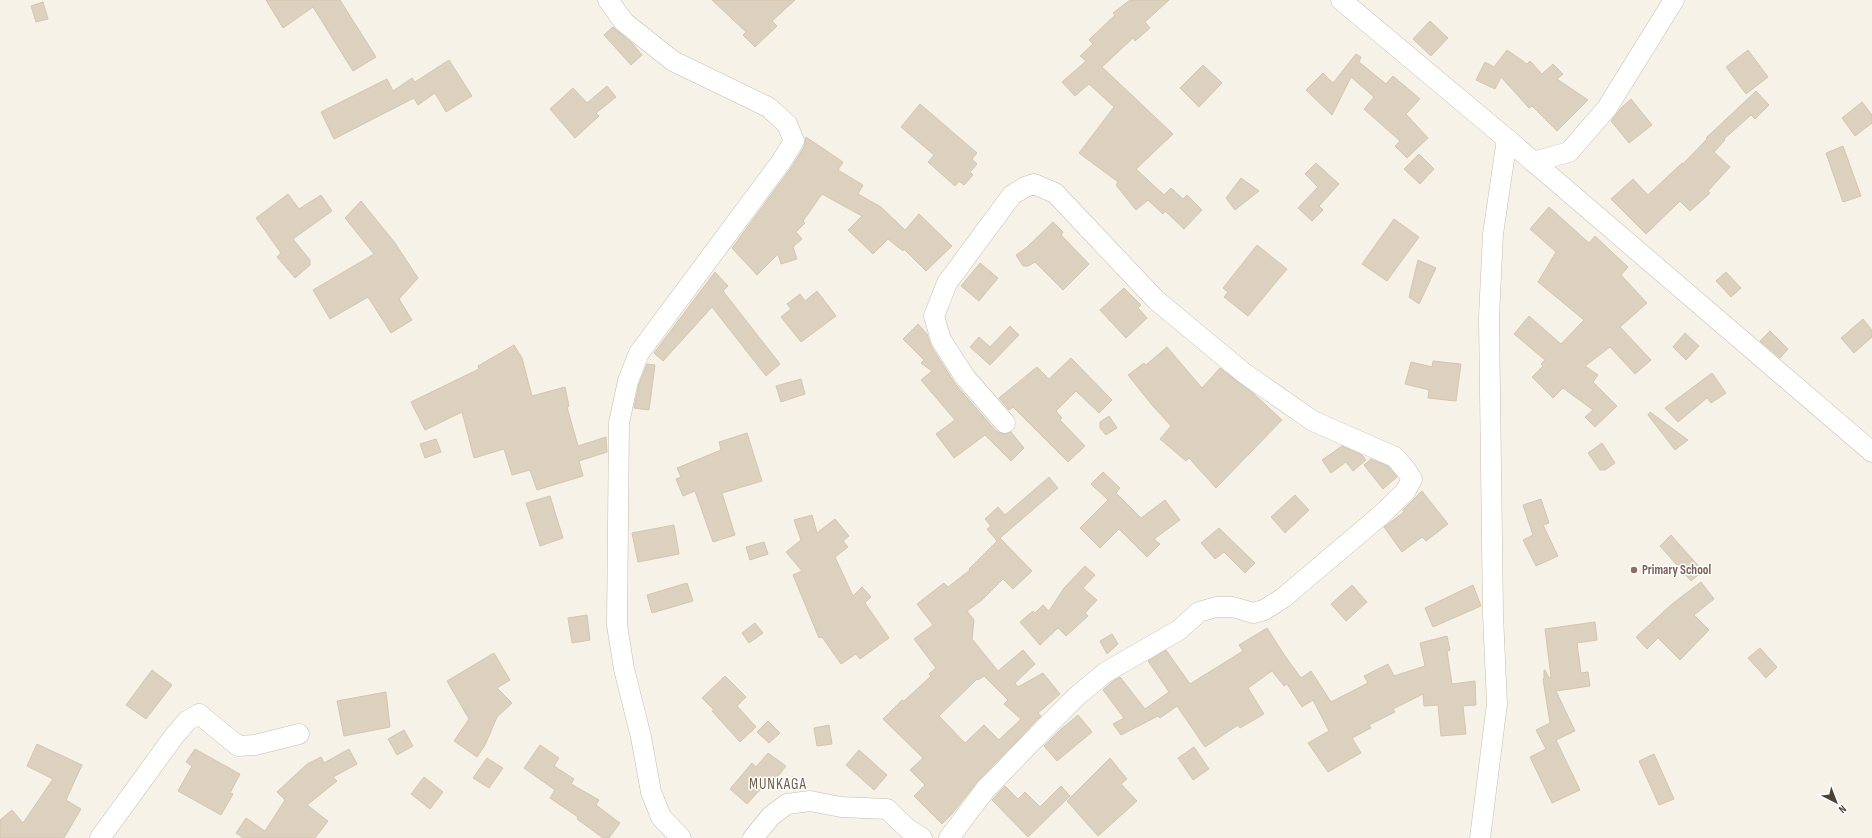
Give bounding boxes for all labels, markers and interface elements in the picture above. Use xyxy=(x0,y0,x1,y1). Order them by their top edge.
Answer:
place label: Primary School xyxy=(1642,562,1711,578)
marker: Primary School xyxy=(1629,565,1639,575)
district label: MUNKAGA xyxy=(749,775,807,794)
north arrow xyxy=(1816,782,1856,822)
text: N xyxy=(1836,802,1849,816)

